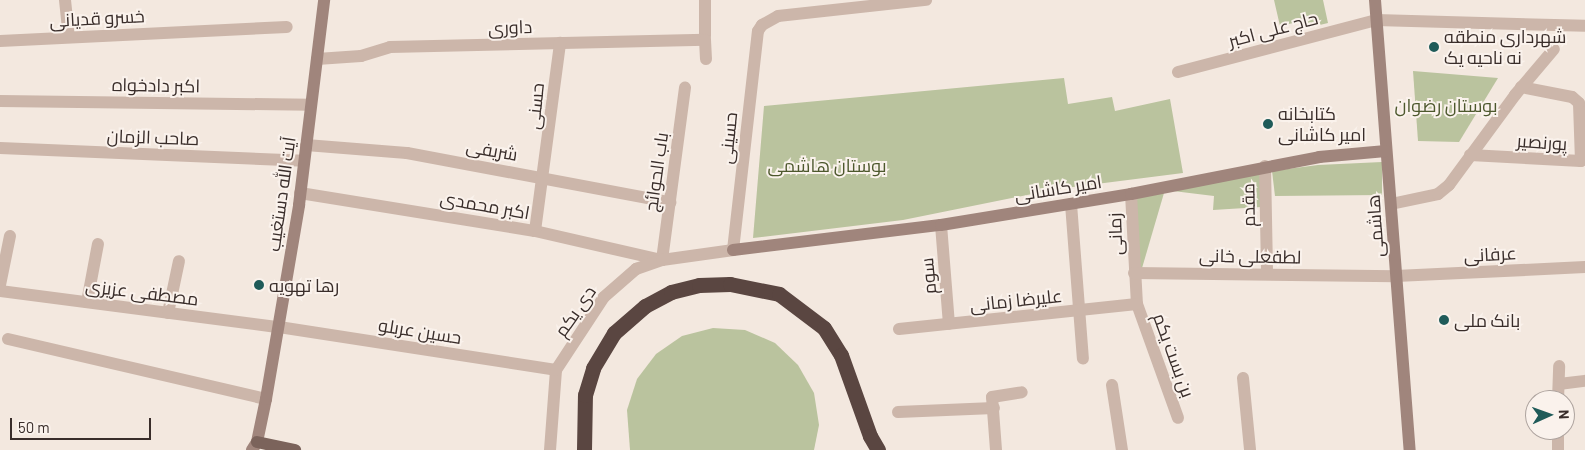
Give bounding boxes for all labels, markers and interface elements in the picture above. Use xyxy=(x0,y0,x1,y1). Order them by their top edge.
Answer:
street label: خسرو قدیانی xyxy=(49,5,145,31)
street label: حاج علی اکبر xyxy=(1226,7,1320,51)
street label: داوری xyxy=(488,15,532,39)
place label: شهرداری منطقه نه ناحیه یک xyxy=(1444,26,1566,68)
marker: شهرداری منطقه نه ناحیه یک xyxy=(1428,41,1440,53)
street label: اکبر دادخواه xyxy=(112,73,200,97)
street label: حسنی xyxy=(522,82,548,130)
park label: بوستان رضوان xyxy=(1394,94,1498,116)
place label: کتابخانه امیر کاشانی xyxy=(1278,103,1366,146)
street label: حسینی xyxy=(715,111,741,165)
marker: کتابخانه امیر کاشانی xyxy=(1262,118,1274,130)
street label: صاحب الزمان xyxy=(106,125,200,149)
street label: پورنصیر xyxy=(1516,129,1568,155)
street label: باب الحوائج xyxy=(640,131,672,213)
street label: آیت الله دستغیب xyxy=(262,135,300,253)
street label: شریفی xyxy=(464,135,520,165)
park label: بوستان هاشمی xyxy=(768,154,886,176)
street label: امیر کاشانی xyxy=(1013,170,1103,206)
street label: مقدم xyxy=(1237,183,1259,227)
street label: اکبر محمدی xyxy=(438,186,532,224)
street label: هاشمی xyxy=(1362,194,1388,258)
street label: زمانی xyxy=(1103,212,1127,256)
street label: عرفانی xyxy=(1463,242,1517,266)
street label: لطفعلی خانی xyxy=(1199,244,1301,268)
street label: سوم xyxy=(916,257,940,295)
street label: مصطفی عزیزی xyxy=(84,274,200,310)
place label: رها تهویه xyxy=(269,274,339,296)
marker: رها تهویه xyxy=(253,279,265,291)
street label: دی یکم xyxy=(550,281,600,341)
street label: علیرضا زمانی xyxy=(969,284,1063,316)
place label: بانک ملی xyxy=(1454,309,1520,331)
street label: بن بست یکم xyxy=(1149,310,1199,400)
street label: حسین عربلو xyxy=(377,314,463,348)
marker: بانک ملی xyxy=(1438,314,1450,326)
north arrow xyxy=(1525,390,1575,440)
scale bar xyxy=(12,408,154,440)
text: N xyxy=(1556,410,1573,419)
text: 50 m xyxy=(18,418,50,436)

